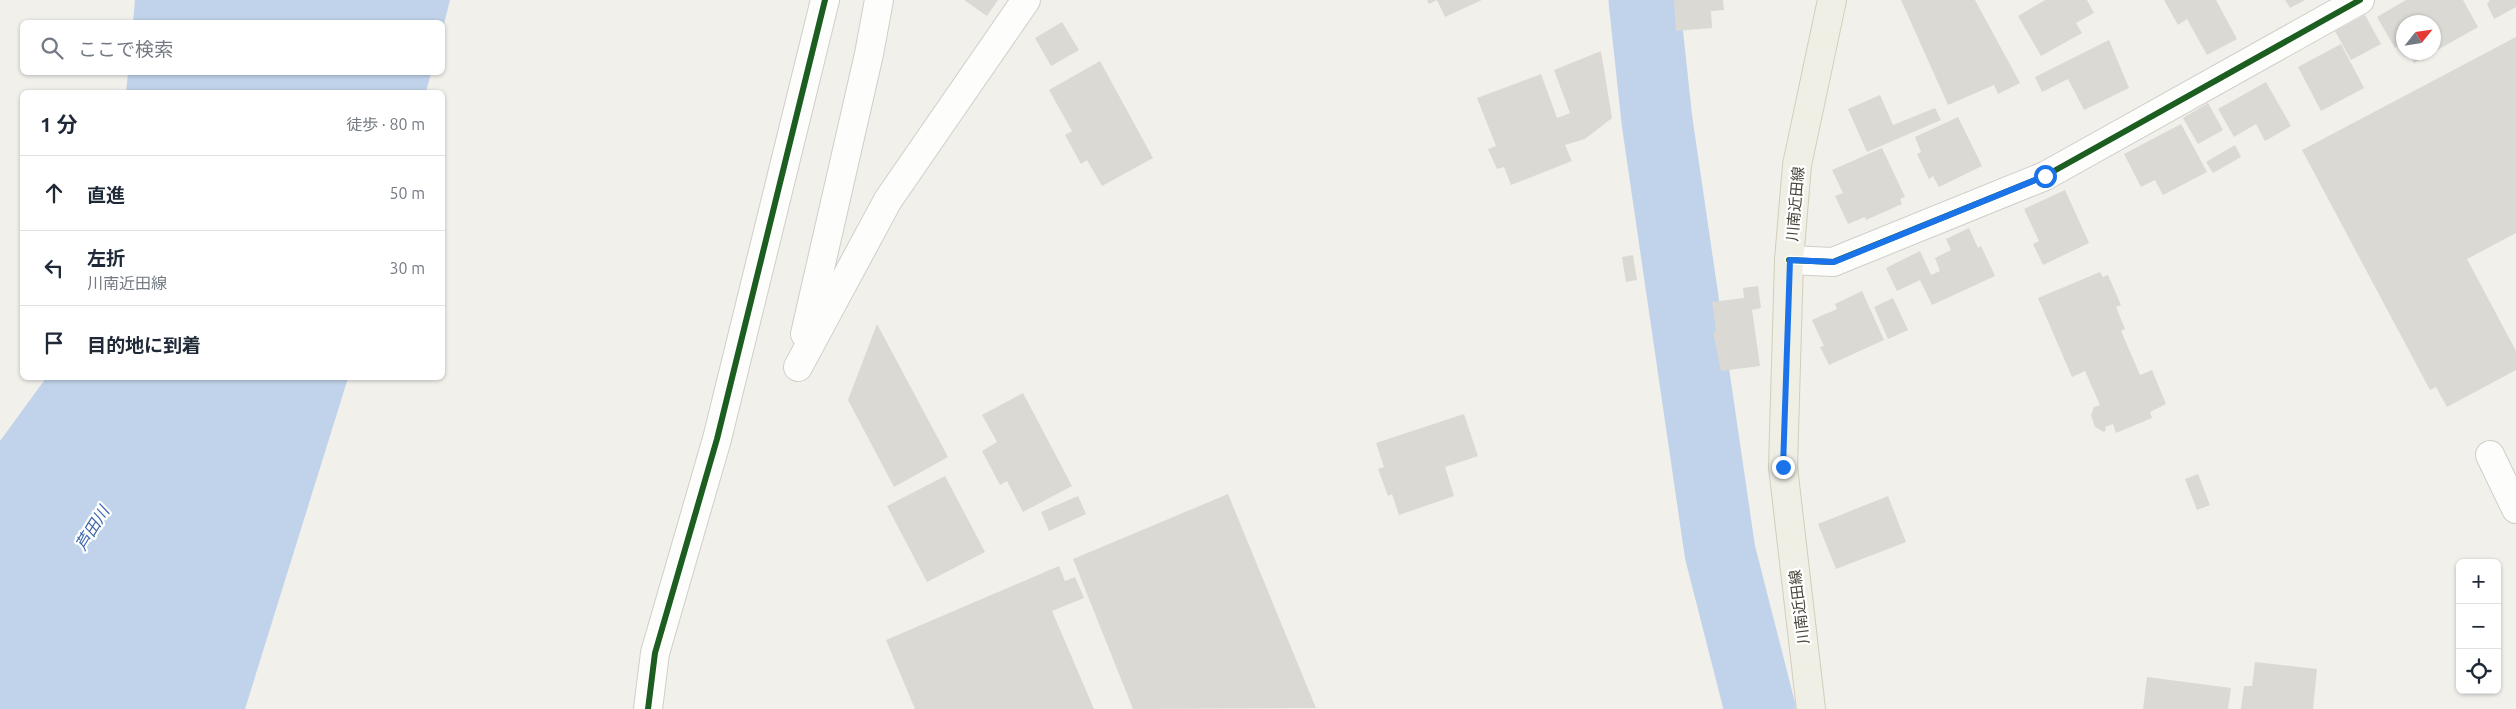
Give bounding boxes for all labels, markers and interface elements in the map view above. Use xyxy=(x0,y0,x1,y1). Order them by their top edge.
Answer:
north arrow xyxy=(2396,15,2441,60)
search box xyxy=(20,20,445,75)
icon: search xyxy=(38,34,66,62)
text: ここで検索 xyxy=(78,38,173,60)
text: 1 分 xyxy=(40,112,78,136)
text: 徒歩 · 80 m xyxy=(346,115,425,133)
route start xyxy=(2034,165,2057,188)
street label: 川南近田線 xyxy=(1783,166,1807,242)
icon: ahead xyxy=(40,179,68,207)
text: 直進 xyxy=(87,184,125,206)
text: 50 m xyxy=(389,184,425,202)
text: 左折 xyxy=(87,247,125,269)
icon: left xyxy=(40,254,68,282)
text: 30 m xyxy=(389,259,425,277)
text: 川南近田線 xyxy=(87,274,167,292)
icon: arrive xyxy=(40,329,68,357)
text: 目的地に到着 xyxy=(87,334,201,356)
route end xyxy=(1772,456,1795,479)
water label: 芦田川 xyxy=(72,501,113,553)
map controls xyxy=(2456,559,2501,694)
button: + xyxy=(2456,559,2501,604)
street label: 川南近田線 xyxy=(1786,569,1812,645)
button: − xyxy=(2456,604,2501,649)
button: locate xyxy=(2456,649,2501,694)

